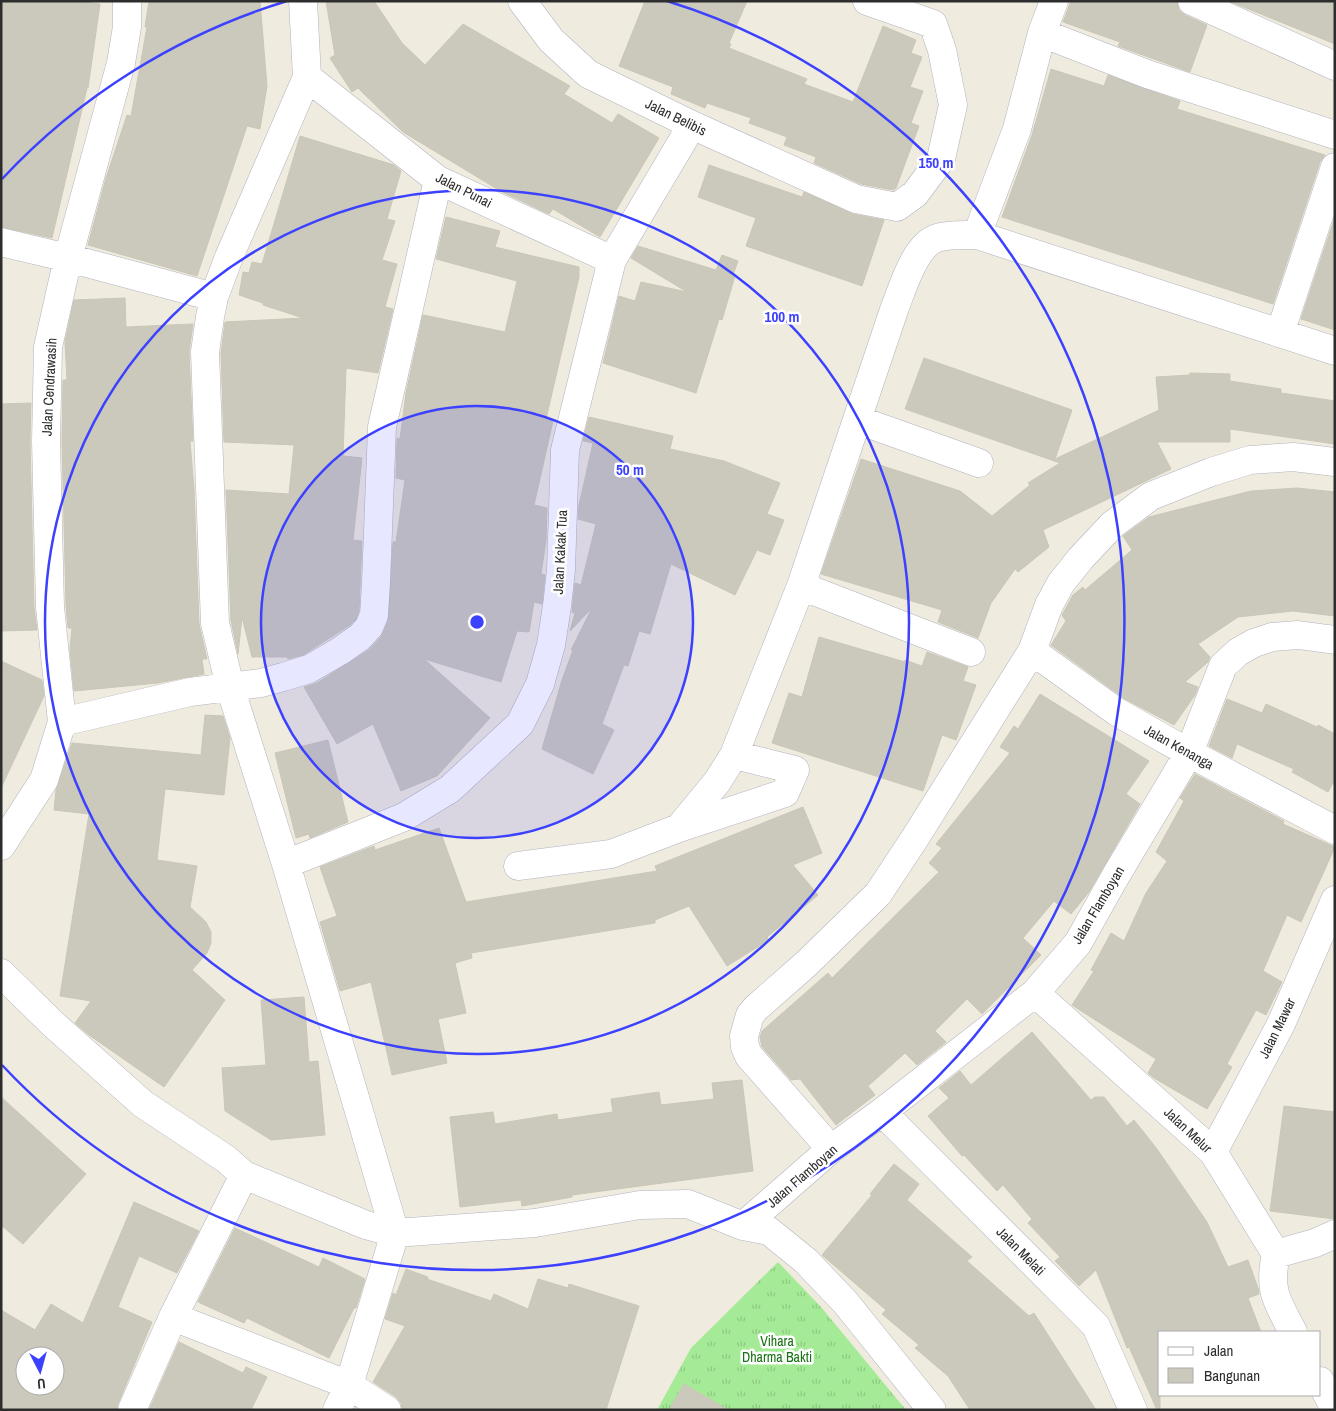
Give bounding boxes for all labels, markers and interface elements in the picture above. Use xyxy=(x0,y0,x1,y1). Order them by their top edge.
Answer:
street label: Jalan Belibis xyxy=(643,95,710,140)
text: 150 m xyxy=(919,152,953,173)
street label: Jalan Punai xyxy=(433,168,495,212)
text: 100 m xyxy=(765,306,799,327)
street label: Jalan Cendrawasih xyxy=(37,337,61,437)
text: 50 m xyxy=(616,459,644,480)
street label: Jalan Kakak Tua xyxy=(549,509,571,595)
centre of rings xyxy=(468,613,486,631)
street label: Jalan Kenanga xyxy=(1141,721,1217,774)
street label: Jalan Flamboyan xyxy=(1068,863,1128,947)
street label: Jalan Mawar xyxy=(1255,995,1299,1061)
street label: Jalan Melur xyxy=(1160,1103,1216,1157)
street label: Jalan Flamboyan xyxy=(763,1141,841,1211)
street label: Jalan Melati xyxy=(993,1223,1049,1279)
legend xyxy=(1158,1331,1321,1396)
park label: Vihara Dharma Bakti xyxy=(742,1332,812,1366)
text: Jalan xyxy=(1204,1340,1233,1361)
north arrow xyxy=(15,1346,65,1396)
text: Bangunan xyxy=(1204,1365,1260,1386)
text: U xyxy=(36,1375,46,1393)

